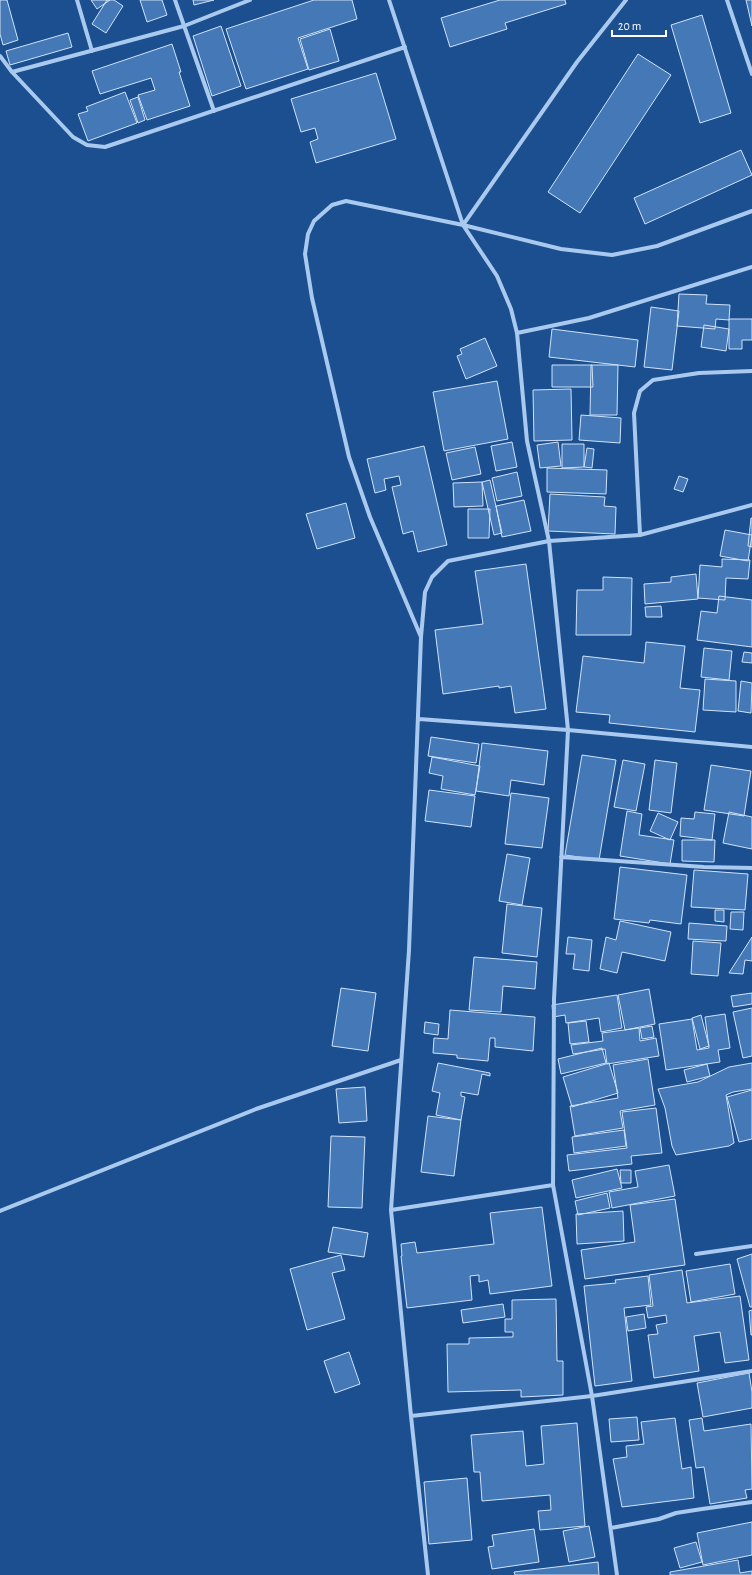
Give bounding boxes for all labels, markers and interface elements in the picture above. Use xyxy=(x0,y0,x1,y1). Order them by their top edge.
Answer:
scale bar xyxy=(612,12,666,38)
text: 20 m xyxy=(618,20,641,32)

